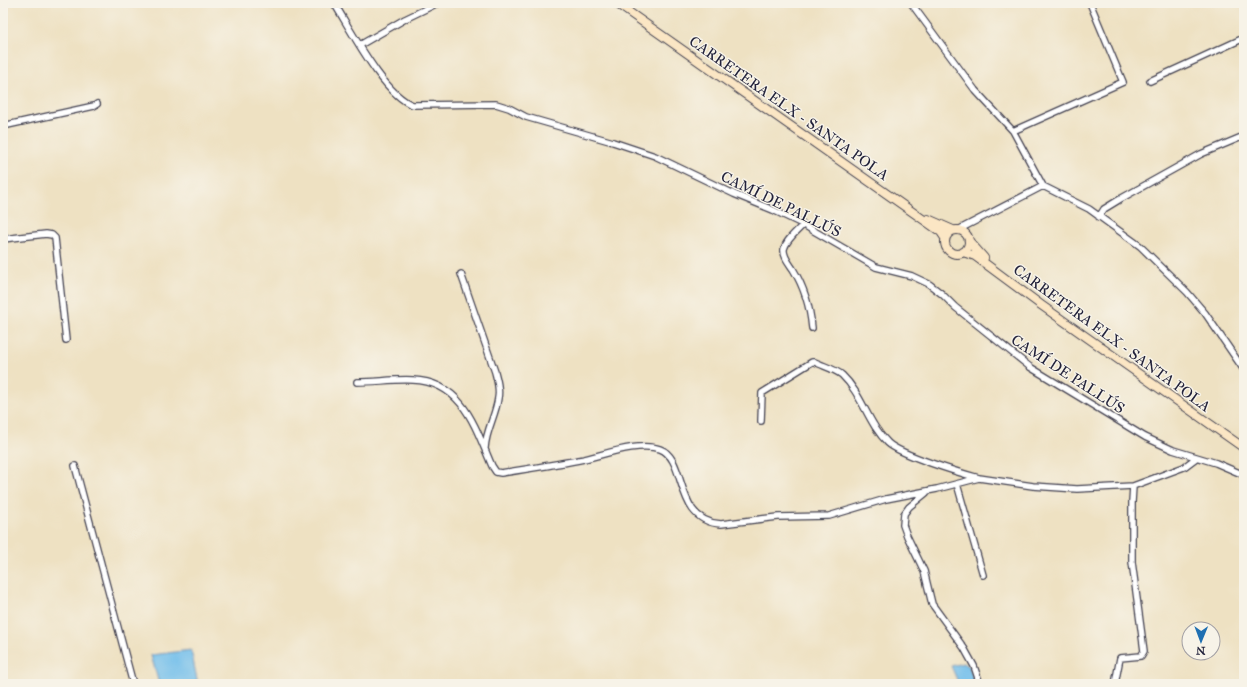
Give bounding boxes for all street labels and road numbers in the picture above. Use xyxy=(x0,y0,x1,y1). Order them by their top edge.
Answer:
street label: CARRETERA ELX - SANTA POLA xyxy=(686,32,892,184)
street label: CAMÍ DE PALLÚS xyxy=(718,166,845,241)
street label: CARRETERA ELX - SANTA POLA xyxy=(1010,260,1214,416)
street label: CAMÍ DE PALLÚS xyxy=(1008,330,1129,417)

